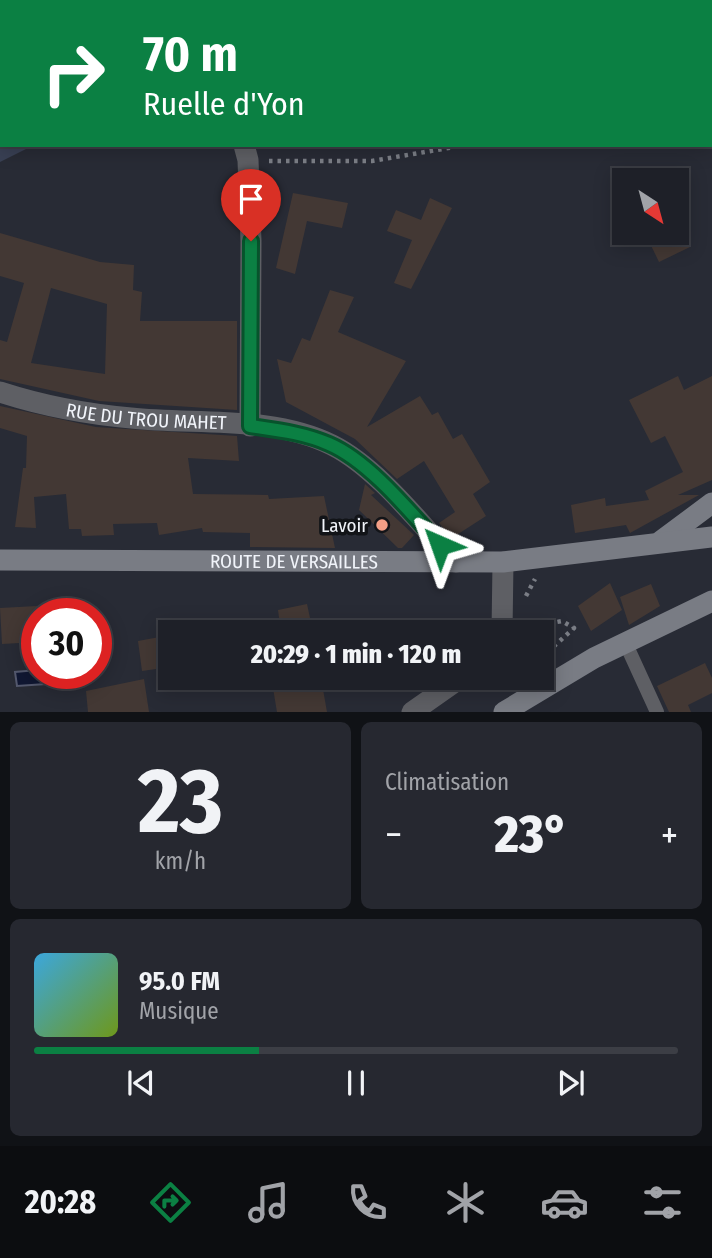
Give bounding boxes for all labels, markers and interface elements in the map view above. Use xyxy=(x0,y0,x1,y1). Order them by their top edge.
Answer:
text: 70 m xyxy=(143,25,238,84)
icon: right xyxy=(28,28,119,119)
text: Ruelle d'Yon xyxy=(143,85,305,123)
north arrow xyxy=(612,168,690,245)
map controls xyxy=(612,168,689,245)
pin xyxy=(221,169,281,241)
icon: arrive xyxy=(232,180,270,218)
street label: RUE DU TROU MAHET xyxy=(64,398,227,434)
position arrow xyxy=(403,508,477,582)
place label: Lavoir xyxy=(321,514,368,537)
marker: Lavoir xyxy=(374,517,390,533)
street label: ROUTE DE VERSAILLES xyxy=(210,549,378,573)
speed limit sign: 30 xyxy=(21,598,112,689)
text: 20:29 · 1 min · 120 m xyxy=(251,639,461,670)
text: 23 xyxy=(138,747,223,856)
text: Climatisation xyxy=(385,768,509,796)
text: 23° xyxy=(495,803,568,866)
text: − xyxy=(385,812,402,858)
text: + xyxy=(661,812,678,858)
text: km/h xyxy=(155,847,206,875)
text: 95.0 FM xyxy=(139,966,220,997)
text: Musique xyxy=(139,997,219,1025)
icon: previous xyxy=(122,1064,160,1102)
icon: pause xyxy=(337,1064,375,1102)
icon: next xyxy=(552,1064,590,1102)
icon: directions xyxy=(146,1178,195,1227)
icon: music xyxy=(244,1178,293,1227)
icon: phone xyxy=(343,1178,392,1227)
icon: climate xyxy=(441,1178,490,1227)
icon: car xyxy=(540,1178,589,1227)
icon: filters xyxy=(638,1178,687,1227)
text: 20:28 xyxy=(25,1183,96,1221)

